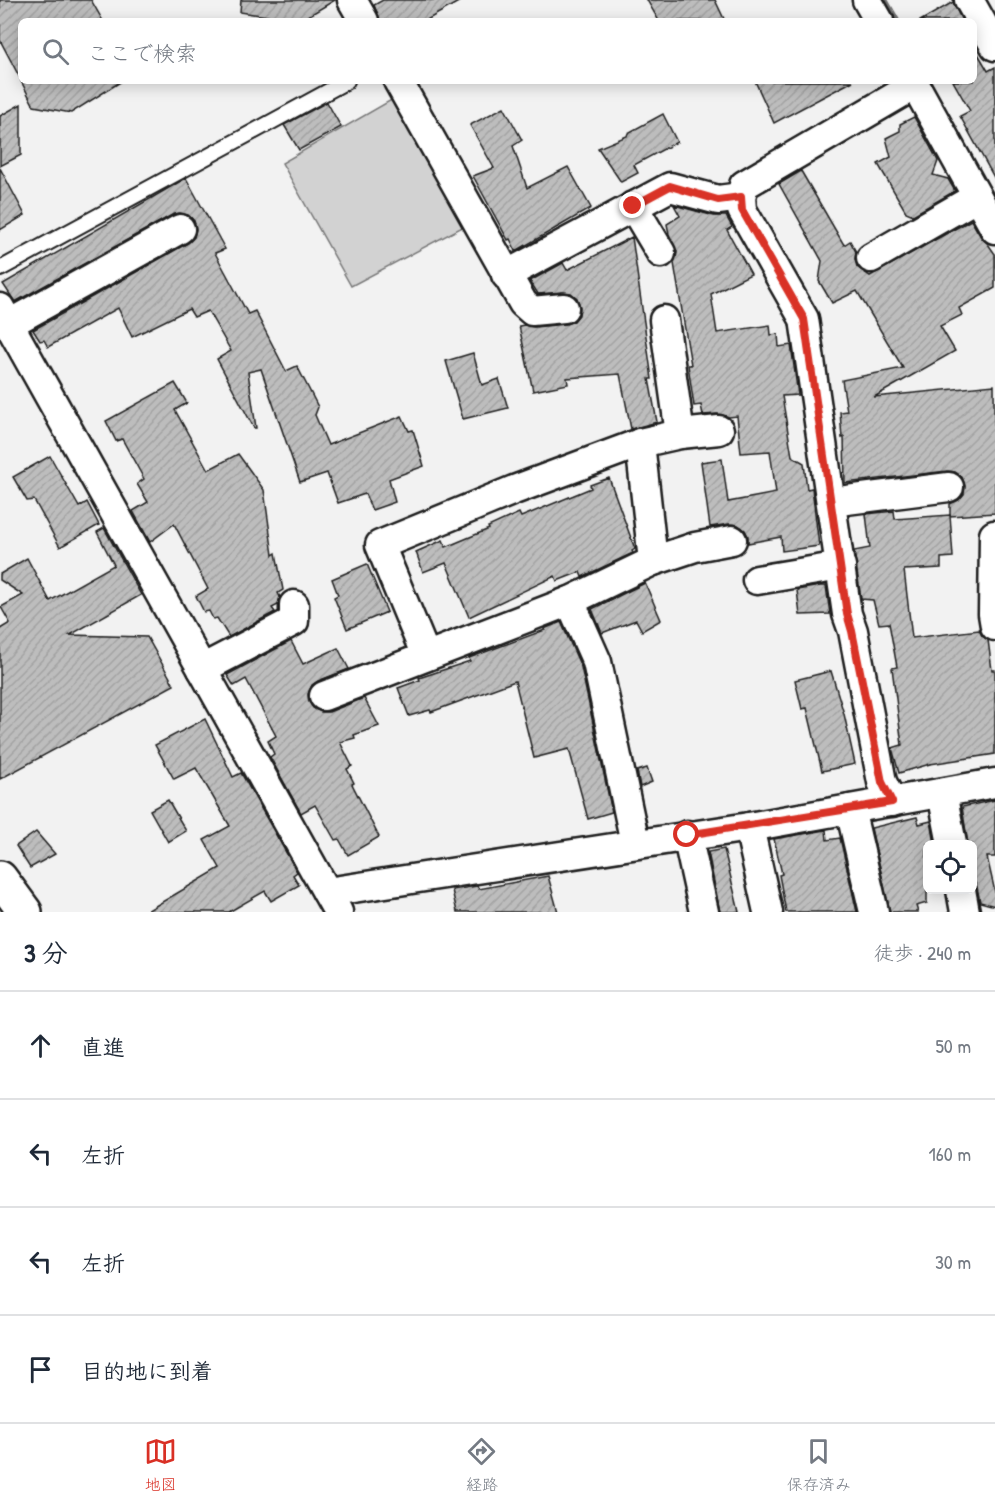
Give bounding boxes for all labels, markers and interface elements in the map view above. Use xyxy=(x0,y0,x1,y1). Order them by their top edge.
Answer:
search box xyxy=(18,18,977,84)
icon: search xyxy=(39,35,72,68)
text: ここで検索 xyxy=(87,38,197,68)
route end xyxy=(619,192,645,218)
route start xyxy=(673,821,699,847)
map controls xyxy=(923,840,977,894)
button: locate xyxy=(923,840,977,894)
text: 3 分 xyxy=(24,935,68,970)
text: 徒歩 · 240 m xyxy=(874,939,971,966)
icon: ahead xyxy=(24,1029,57,1062)
text: 直進 xyxy=(81,1032,125,1062)
text: 50 m xyxy=(935,1032,971,1059)
icon: left xyxy=(24,1137,57,1170)
text: 左折 xyxy=(81,1140,125,1170)
text: 160 m xyxy=(929,1140,971,1167)
icon: left xyxy=(24,1245,57,1278)
text: 左折 xyxy=(81,1248,125,1278)
text: 30 m xyxy=(935,1248,971,1275)
icon: arrive xyxy=(24,1353,57,1386)
text: 目的地に到着 xyxy=(81,1356,213,1386)
tab: 地図 xyxy=(144,1435,177,1495)
tab: 経路 xyxy=(465,1435,498,1495)
tab: 保存済み xyxy=(787,1435,851,1495)

